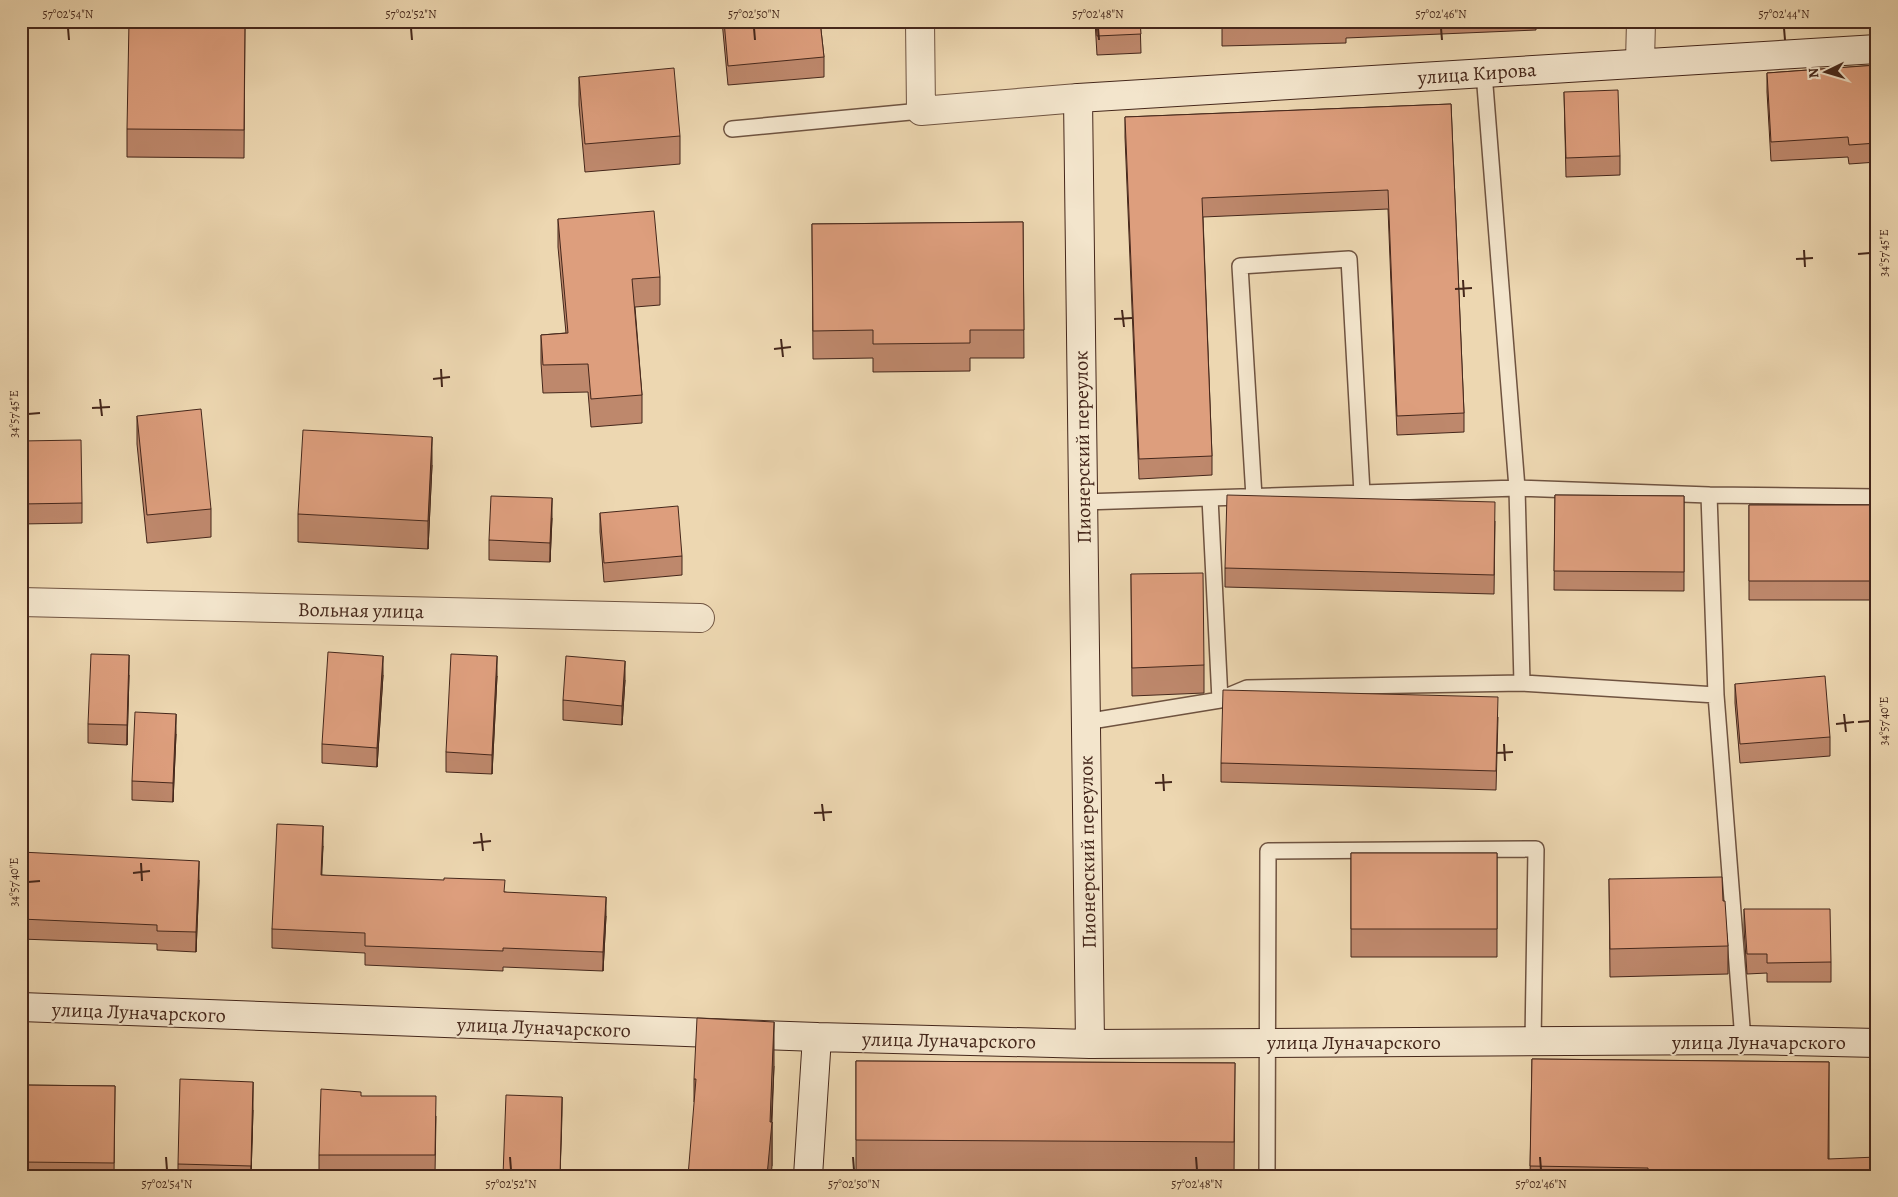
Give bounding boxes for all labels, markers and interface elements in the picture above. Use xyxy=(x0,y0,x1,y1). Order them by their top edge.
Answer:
text: 57°02'54"N xyxy=(43,6,94,22)
text: 57°02'52"N xyxy=(385,6,437,22)
text: 57°02'50"N xyxy=(728,6,780,22)
text: 57°02'48"N xyxy=(1072,6,1124,22)
text: 57°02'46"N xyxy=(1415,6,1467,22)
text: 57°02'44"N xyxy=(1758,6,1810,22)
north arrow xyxy=(1800,48,1850,98)
street label: улица Кирова xyxy=(1416,56,1538,91)
text: N xyxy=(1804,67,1823,79)
text: 34°57'45"E xyxy=(1876,229,1892,277)
street label: Пионерский переулок xyxy=(1067,350,1098,544)
text: 34°57'45"E xyxy=(6,390,22,438)
street label: Вольная улица xyxy=(298,596,425,625)
text: 34°57'40"E xyxy=(1876,697,1892,745)
street label: Пионерский переулок xyxy=(1072,755,1103,949)
text: 34°57'40"E xyxy=(6,858,22,906)
street label: улица Луначарского xyxy=(51,996,226,1029)
street label: улица Луначарского xyxy=(456,1011,631,1044)
street label: улица Луначарского xyxy=(861,1025,1036,1056)
street label: улица Луначарского xyxy=(1266,1029,1441,1056)
street label: улица Луначарского xyxy=(1671,1029,1846,1056)
text: 57°02'54"N xyxy=(142,1176,193,1192)
text: 57°02'52"N xyxy=(485,1176,537,1192)
text: 57°02'50"N xyxy=(828,1176,880,1192)
text: 57°02'48"N xyxy=(1171,1176,1223,1192)
text: 57°02'46"N xyxy=(1515,1176,1567,1192)

